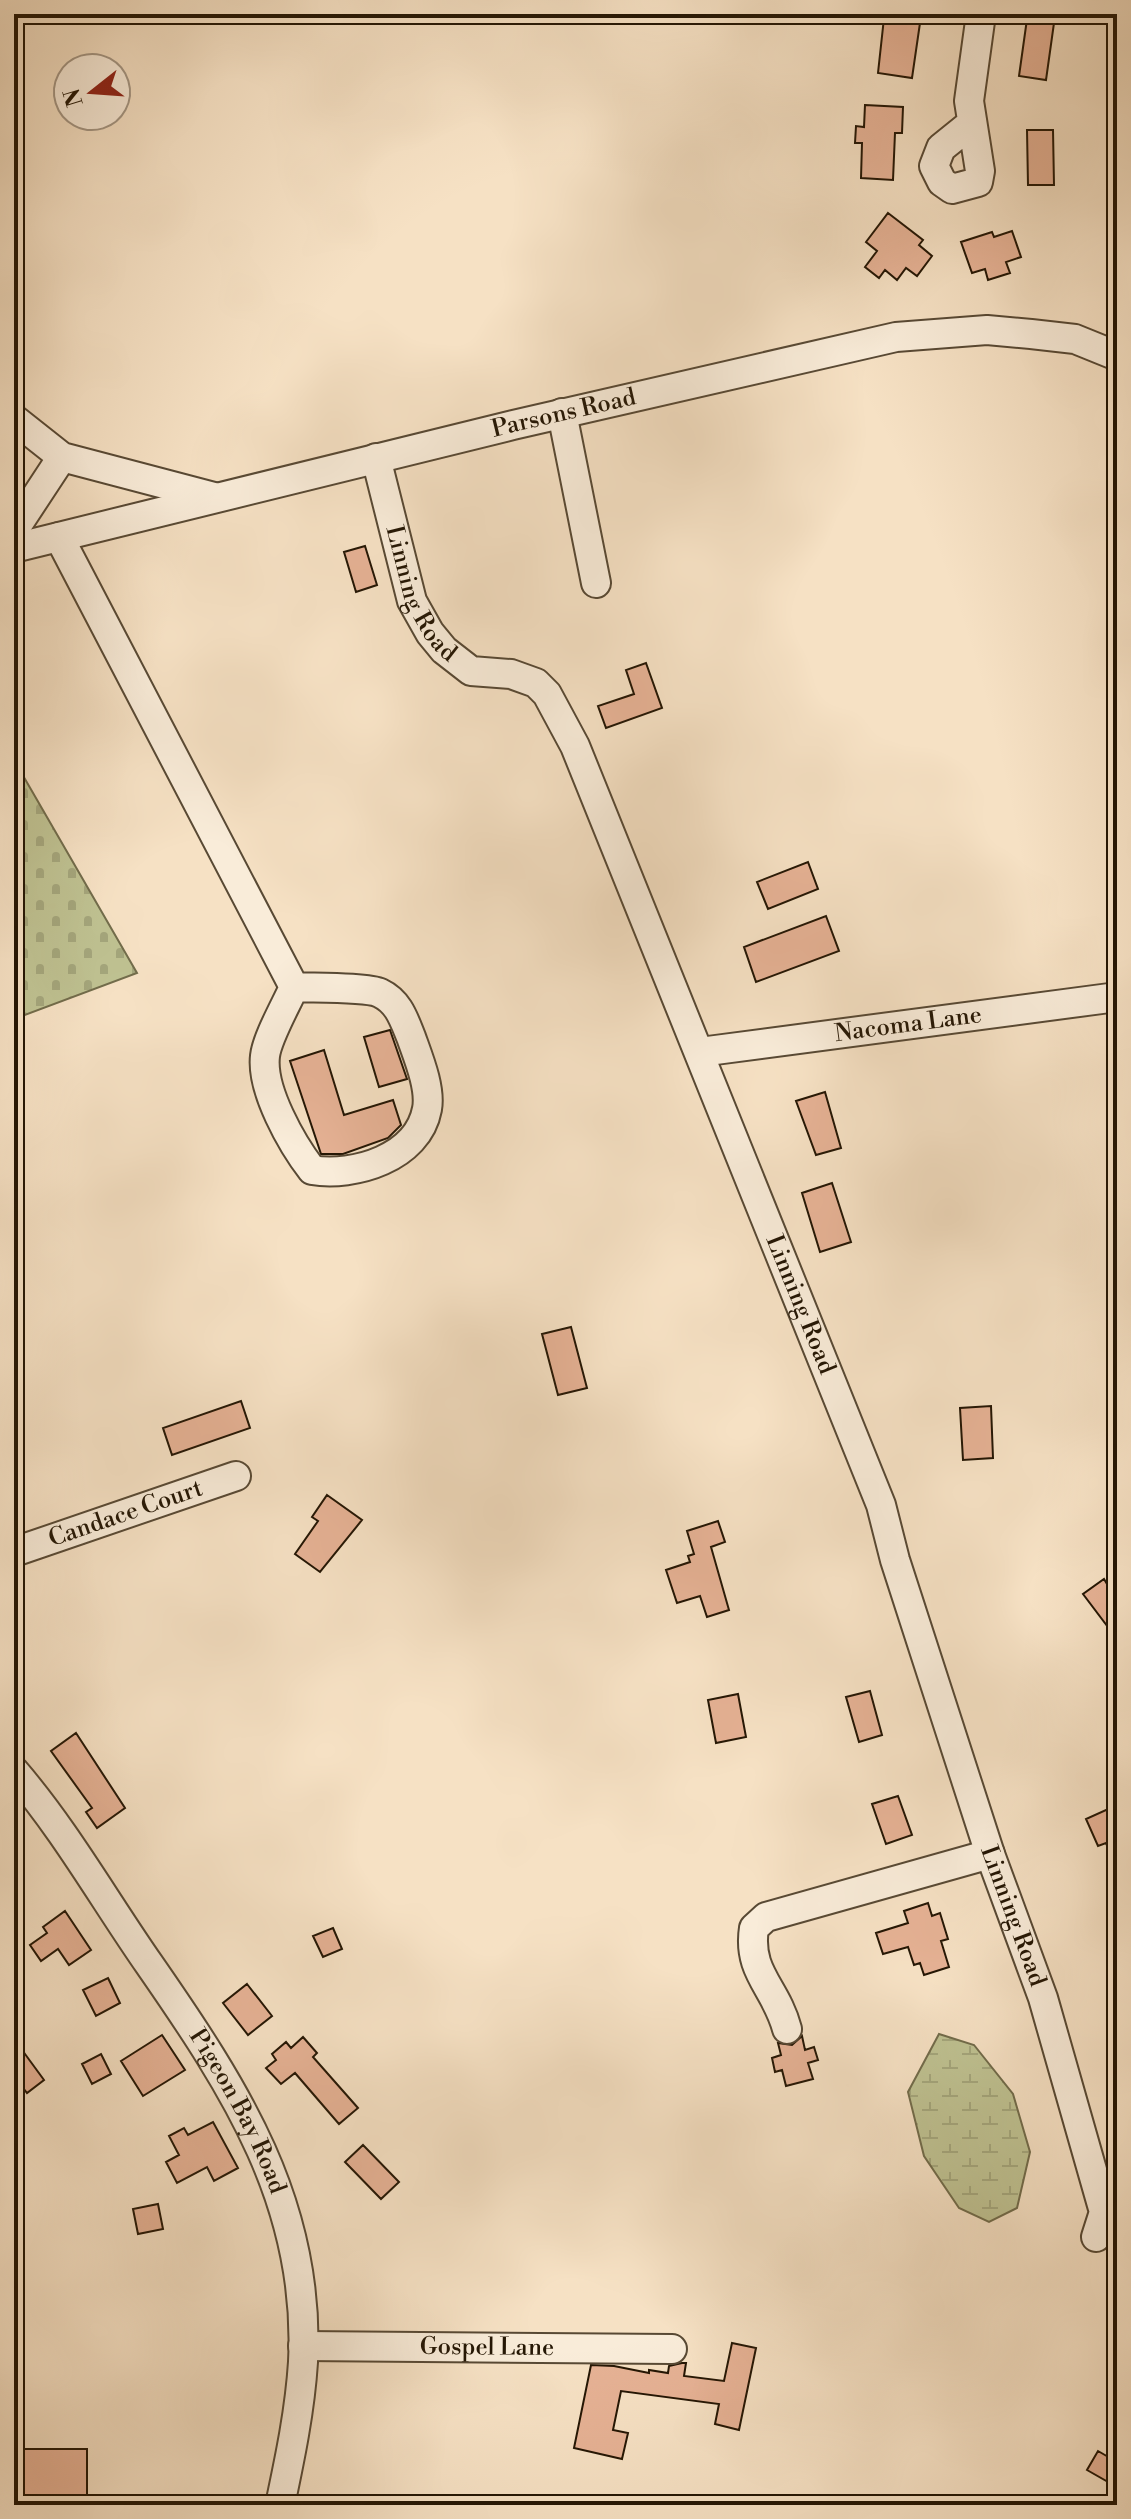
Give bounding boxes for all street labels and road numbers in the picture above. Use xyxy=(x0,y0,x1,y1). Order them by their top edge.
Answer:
street label: Parsons Road xyxy=(488,382,639,445)
street label: Linning Road xyxy=(379,522,463,669)
street label: Nacoma Lane xyxy=(833,1000,983,1049)
street label: Linning Road xyxy=(759,1230,842,1379)
street label: Candace Court xyxy=(45,1473,207,1554)
street label: Linning Road xyxy=(973,1842,1053,1991)
street label: Pigeon Bay Road xyxy=(182,2023,292,2198)
street label: Gospel Lane xyxy=(420,2332,554,2363)

